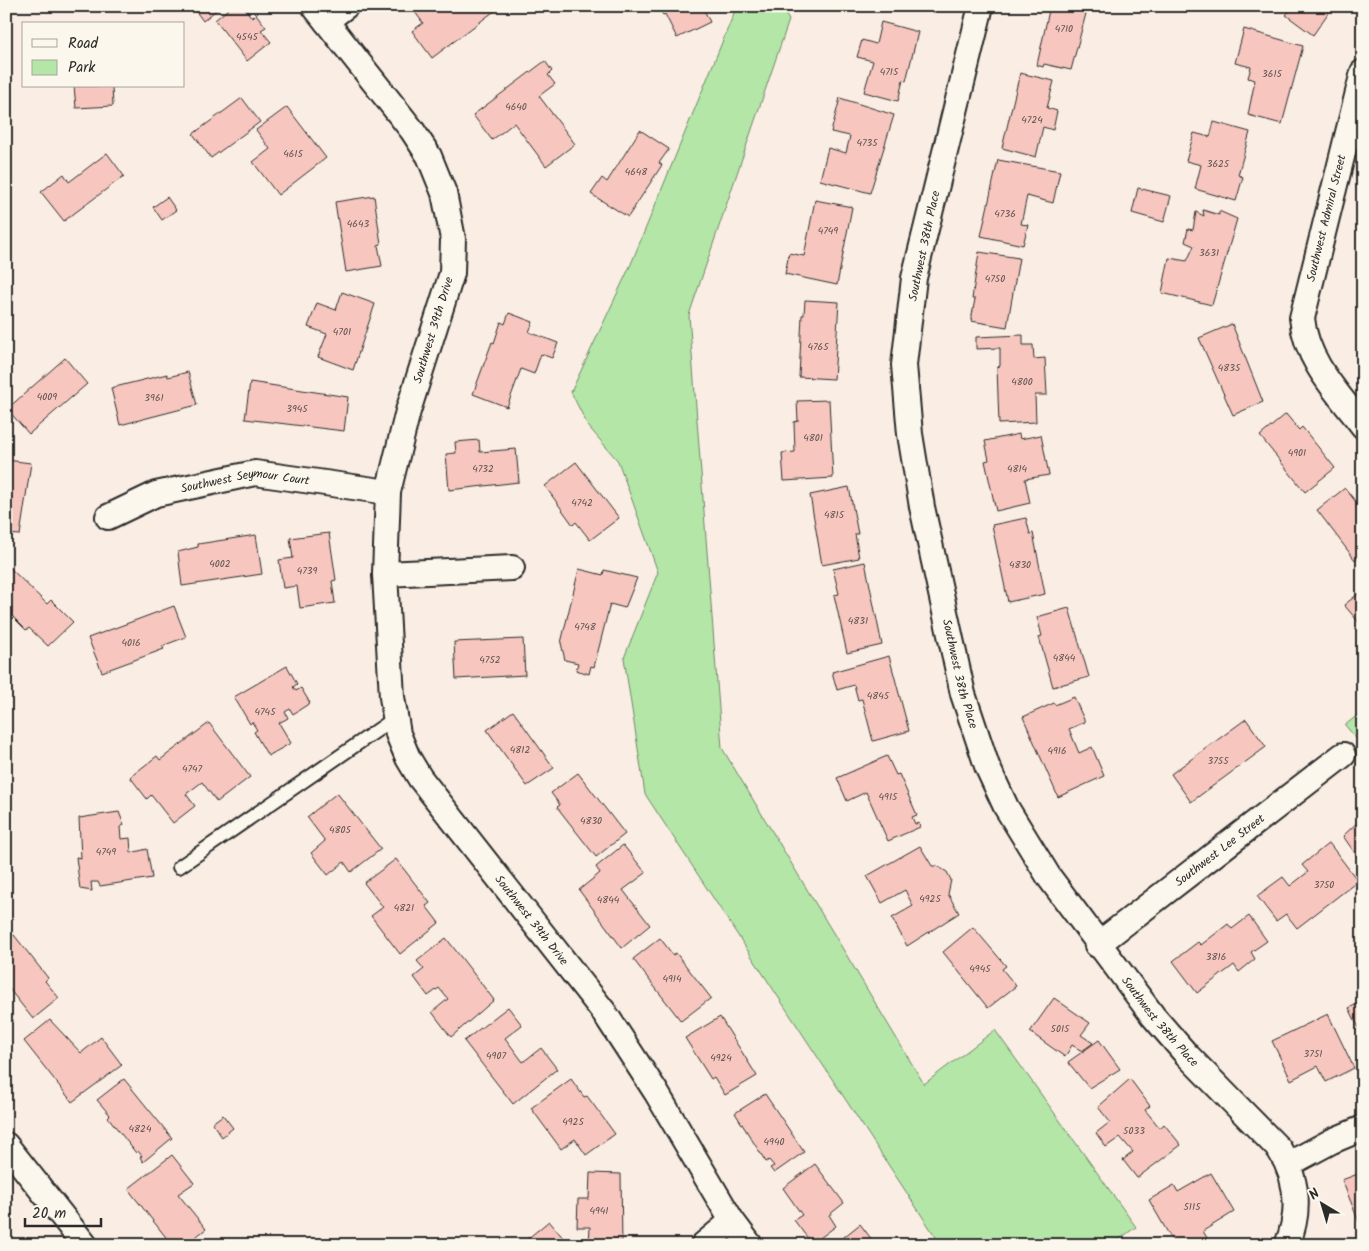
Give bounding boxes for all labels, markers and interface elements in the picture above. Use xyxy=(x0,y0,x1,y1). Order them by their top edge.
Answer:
house number: 4710 xyxy=(1055,21,1073,37)
legend xyxy=(22,22,185,88)
house number: 4545 xyxy=(236,29,259,45)
text: Road xyxy=(68,32,99,56)
text: Park xyxy=(68,56,96,80)
house number: 4715 xyxy=(880,64,899,80)
house number: 3615 xyxy=(1262,66,1283,82)
house number: 4640 xyxy=(505,99,527,115)
house number: 4724 xyxy=(1021,112,1043,128)
house number: 4735 xyxy=(856,135,878,151)
house number: 4615 xyxy=(283,146,303,162)
street label: Southwest Admiral Street xyxy=(1302,152,1352,284)
house number: 3625 xyxy=(1207,156,1230,172)
house number: 4648 xyxy=(625,164,648,180)
street label: Southwest 38th Place xyxy=(904,189,946,303)
house number: 4736 xyxy=(994,206,1016,222)
house number: 4643 xyxy=(347,216,369,232)
house number: 4749 xyxy=(818,223,838,239)
house number: 3631 xyxy=(1199,245,1219,261)
house number: 4750 xyxy=(985,271,1005,287)
street label: Southwest 39th Drive xyxy=(408,274,459,386)
house number: 4701 xyxy=(333,324,351,340)
house number: 4765 xyxy=(807,339,829,355)
house number: 4835 xyxy=(1218,360,1241,376)
house number: 4800 xyxy=(1011,374,1033,390)
house number: 4009 xyxy=(37,389,57,405)
house number: 3961 xyxy=(144,390,164,406)
house number: 3945 xyxy=(286,401,308,417)
house number: 4801 xyxy=(803,430,823,446)
house number: 4901 xyxy=(1288,445,1306,461)
house number: 4732 xyxy=(472,461,494,477)
house number: 4814 xyxy=(1007,461,1028,477)
street label: Southwest Seymour Court xyxy=(179,464,311,499)
house number: 4742 xyxy=(571,495,593,511)
house number: 4815 xyxy=(824,507,845,523)
house number: 4002 xyxy=(209,556,231,572)
house number: 4830 xyxy=(1009,557,1031,573)
house number: 4739 xyxy=(297,563,317,579)
house number: 4831 xyxy=(848,613,868,629)
street label: Southwest 38th Place xyxy=(937,617,983,732)
house number: 4748 xyxy=(574,619,597,635)
house number: 4016 xyxy=(121,635,141,651)
house number: 4844 xyxy=(1053,650,1076,666)
house number: 4752 xyxy=(479,652,501,668)
house number: 4845 xyxy=(867,688,890,704)
house number: 4745 xyxy=(255,704,276,720)
house number: 4812 xyxy=(510,742,530,758)
house number: 4916 xyxy=(1047,743,1067,759)
house number: 3755 xyxy=(1207,753,1229,769)
house number: 4747 xyxy=(182,761,203,777)
house number: 4915 xyxy=(879,789,898,805)
street label: Southwest Lee Street xyxy=(1171,809,1269,892)
house number: 4830 xyxy=(580,813,602,829)
house number: 4805 xyxy=(329,822,352,838)
house number: 4749 xyxy=(96,844,116,860)
street label: Southwest 39th Drive xyxy=(490,871,573,970)
house number: 3750 xyxy=(1314,877,1334,893)
house number: 4925 xyxy=(919,891,941,907)
house number: 4844 xyxy=(597,892,620,908)
house number: 4821 xyxy=(394,900,414,916)
house number: 3816 xyxy=(1206,949,1226,965)
house number: 4945 xyxy=(969,961,991,977)
house number: 4914 xyxy=(662,971,682,987)
street label: Southwest 38th Place xyxy=(1117,973,1203,1072)
house number: 5015 xyxy=(1051,1021,1070,1037)
house number: 3751 xyxy=(1304,1046,1322,1062)
house number: 4907 xyxy=(486,1048,506,1064)
house number: 4924 xyxy=(710,1050,732,1066)
house number: 4925 xyxy=(562,1114,584,1130)
house number: 4824 xyxy=(129,1121,152,1137)
house number: 5033 xyxy=(1123,1123,1145,1139)
house number: 4940 xyxy=(764,1134,784,1150)
north arrow xyxy=(1296,1178,1346,1228)
text: N xyxy=(1304,1183,1325,1206)
scale bar xyxy=(25,1196,101,1228)
house number: 5115 xyxy=(1183,1199,1201,1215)
text: 20 m xyxy=(32,1202,66,1226)
house number: 4941 xyxy=(589,1203,609,1219)

